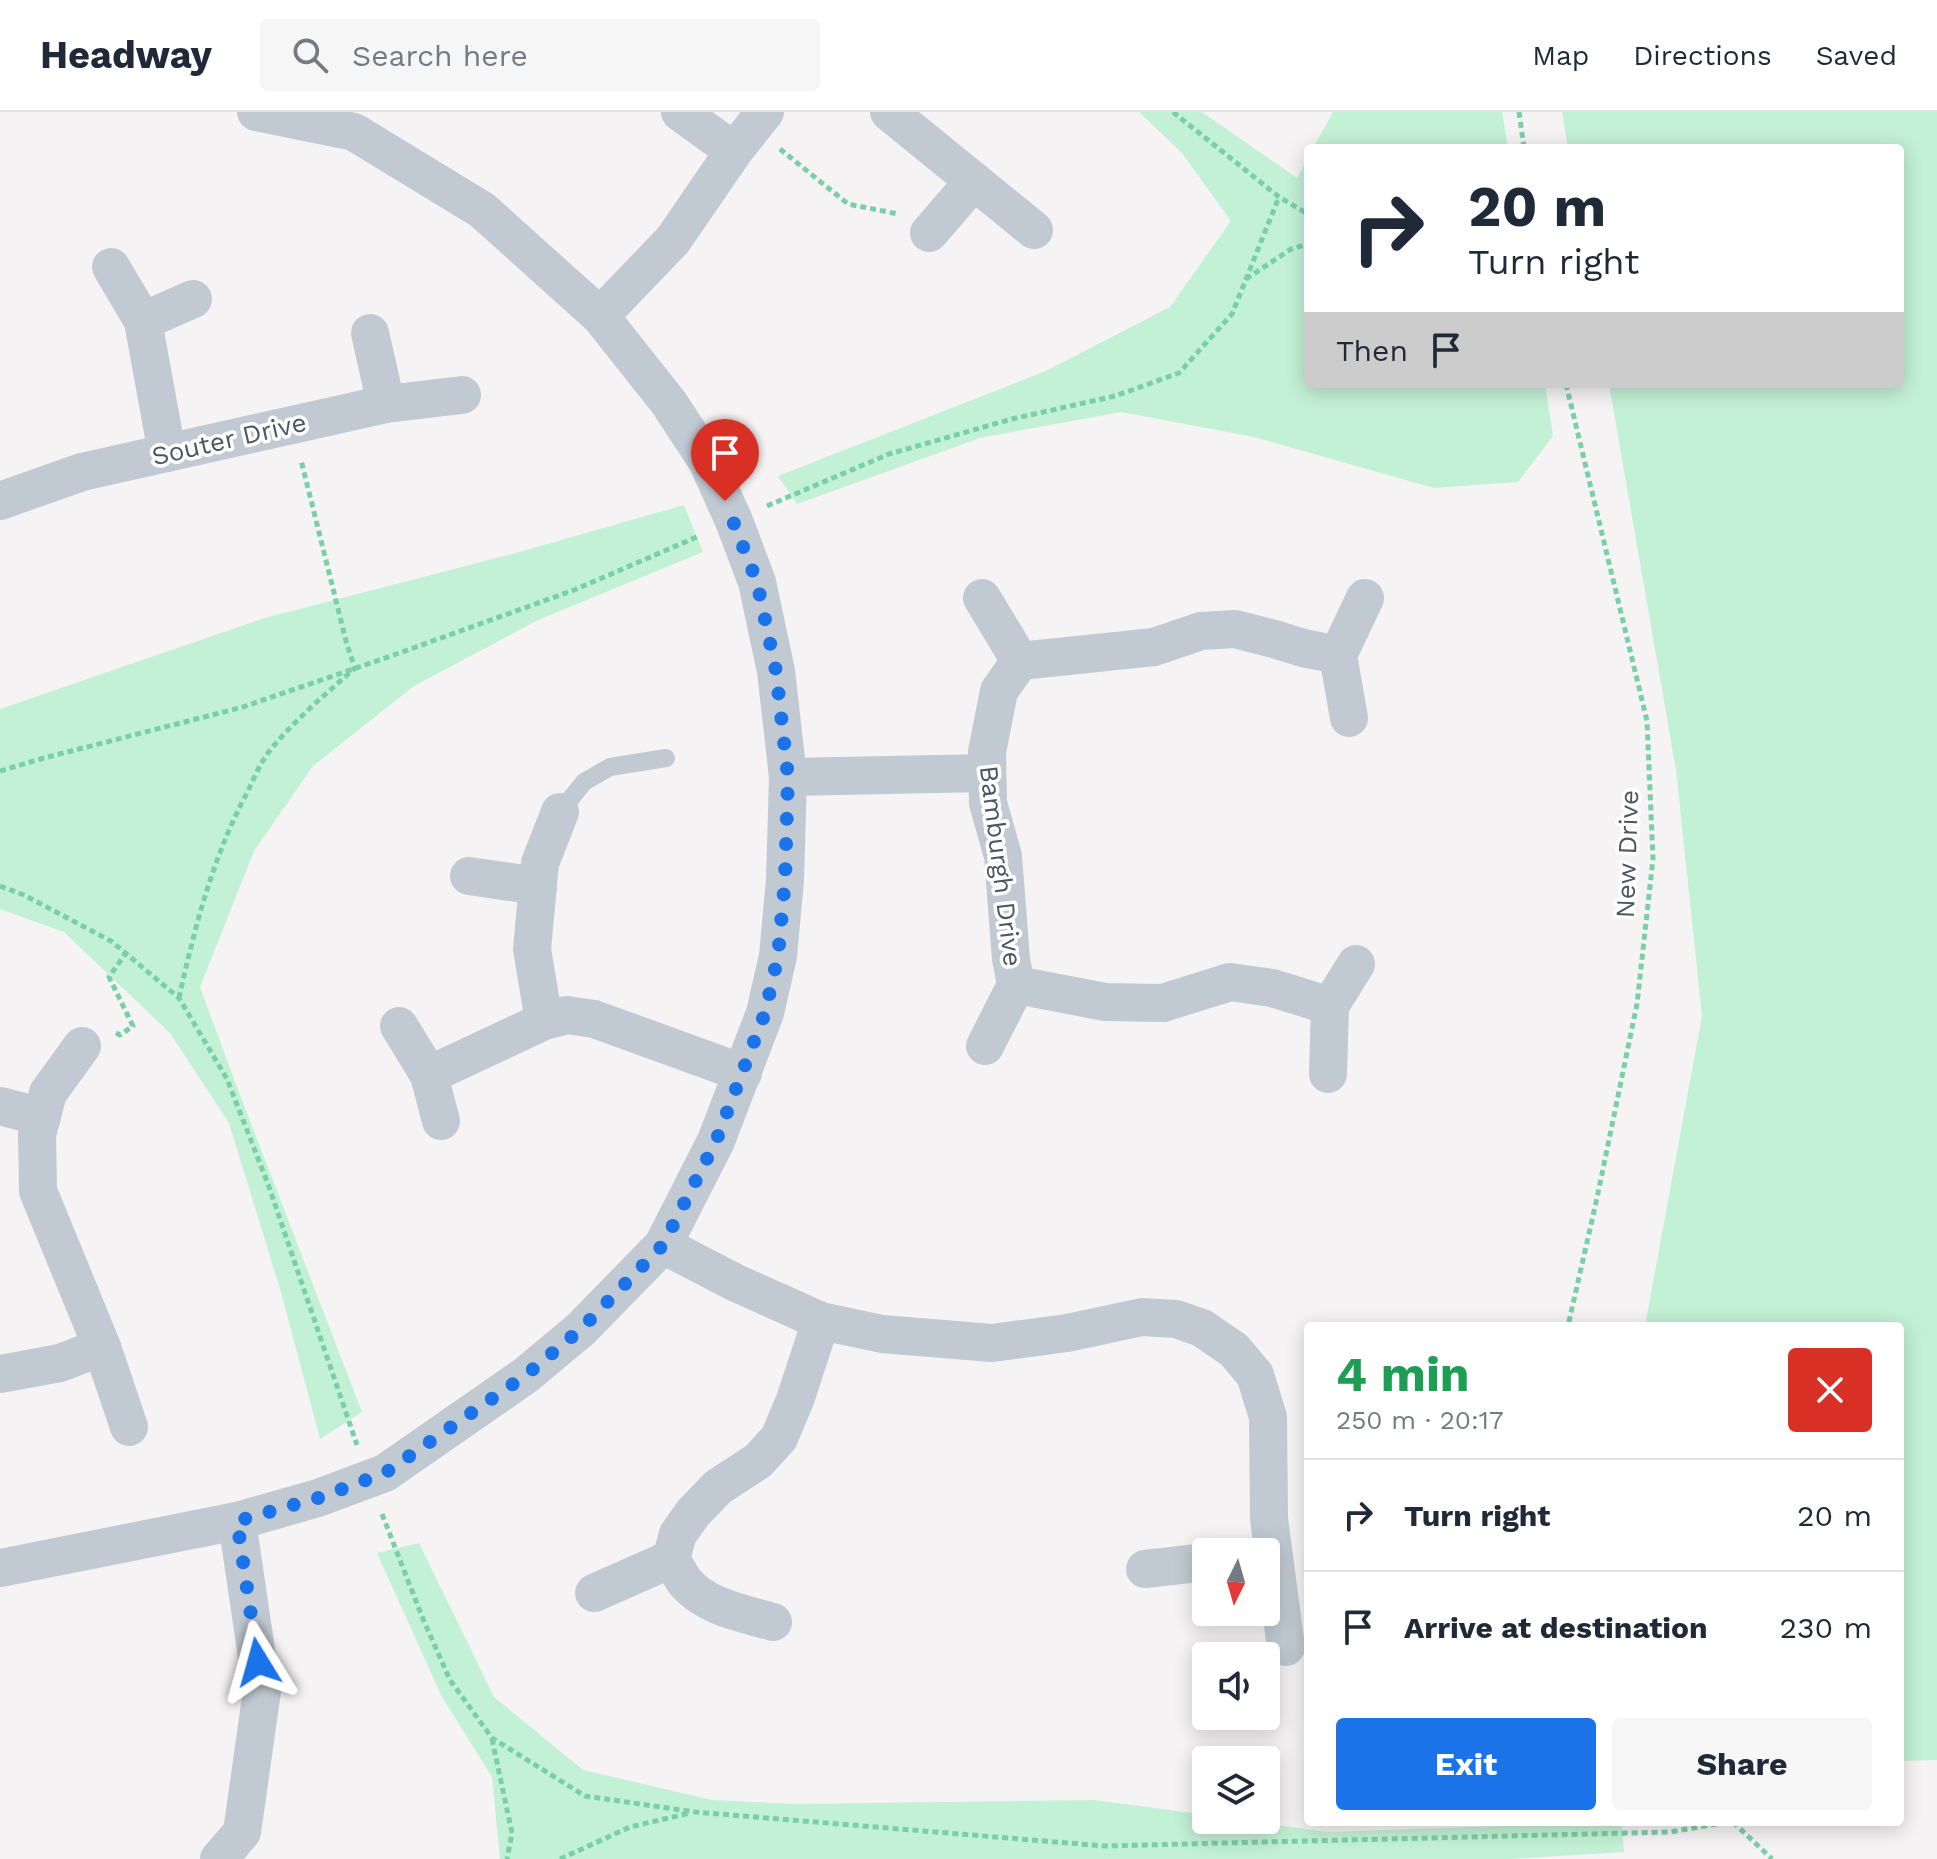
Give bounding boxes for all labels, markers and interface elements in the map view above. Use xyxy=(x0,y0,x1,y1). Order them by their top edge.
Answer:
search box xyxy=(260,19,820,91)
text: Headway xyxy=(40,33,212,77)
icon: search xyxy=(288,33,332,77)
text: Search here xyxy=(352,38,528,73)
text: Map xyxy=(1532,39,1589,72)
text: Directions xyxy=(1633,39,1772,72)
text: Saved xyxy=(1816,39,1897,72)
text: 20 m xyxy=(1468,174,1606,240)
icon: right xyxy=(1336,176,1440,280)
text: Turn right xyxy=(1468,241,1639,283)
icon: arrive xyxy=(1424,328,1468,372)
text: Then xyxy=(1336,333,1408,368)
street label: Souter Drive xyxy=(149,407,309,471)
pin xyxy=(691,419,759,501)
icon: arrive xyxy=(703,431,747,475)
street label: Bamburgh Drive xyxy=(974,764,1028,968)
street label: New Drive xyxy=(1610,789,1644,919)
text: 4 min xyxy=(1336,1346,1470,1403)
button: close xyxy=(1788,1348,1872,1432)
text: 250 m · 20:17 xyxy=(1336,1405,1503,1435)
icon: right xyxy=(1336,1493,1380,1537)
text: Turn right xyxy=(1404,1498,1550,1533)
text: 20 m xyxy=(1797,1498,1872,1533)
north arrow xyxy=(1192,1538,1280,1626)
map controls xyxy=(1192,1538,1280,1834)
icon: arrive xyxy=(1336,1605,1380,1649)
text: Arrive at destination xyxy=(1404,1610,1708,1645)
text: 230 m xyxy=(1780,1610,1872,1645)
position arrow xyxy=(216,1620,300,1704)
button: sound xyxy=(1192,1642,1280,1730)
button: Exit xyxy=(1336,1718,1596,1810)
button: Share xyxy=(1612,1718,1872,1810)
button: layers xyxy=(1192,1746,1280,1834)

